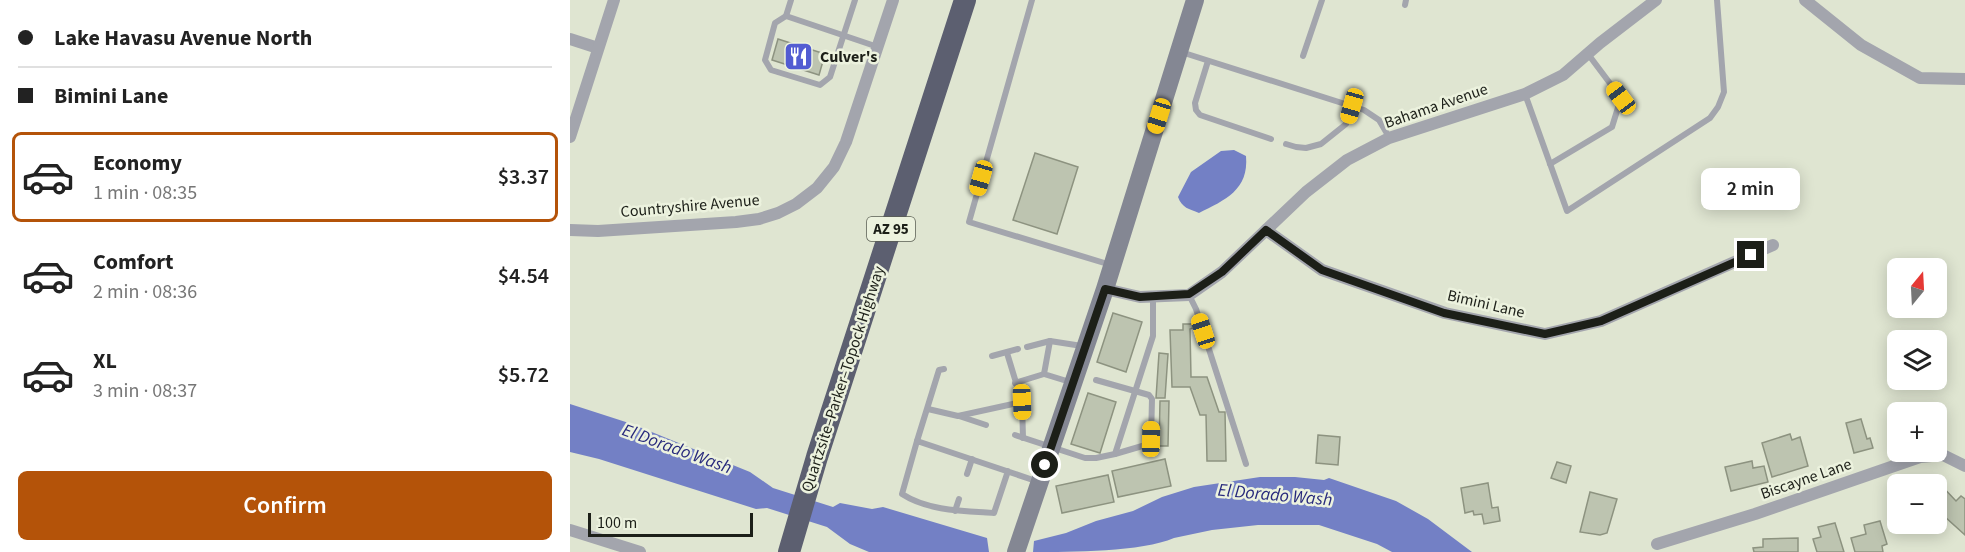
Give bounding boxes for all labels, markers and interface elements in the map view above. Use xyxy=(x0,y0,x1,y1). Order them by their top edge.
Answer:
text: Lake Havasu Avenue North xyxy=(54,22,312,54)
restaurant icon: Culver's xyxy=(783,41,815,73)
place label: Culver's xyxy=(820,46,877,68)
street label: Bahama Avenue xyxy=(1381,78,1491,134)
car xyxy=(1603,78,1639,118)
text: Bimini Lane xyxy=(54,80,168,112)
car xyxy=(1338,86,1366,126)
car xyxy=(1145,96,1173,136)
text: Economy xyxy=(93,147,182,179)
icon: car xyxy=(21,150,75,204)
car xyxy=(967,158,995,198)
text: $3.37 xyxy=(498,161,549,193)
callout: 2 min xyxy=(1702,168,1800,210)
text: 2 min xyxy=(1727,175,1774,203)
text: 1 min · 08:35 xyxy=(93,179,197,207)
street label: Countryshire Avenue xyxy=(620,189,760,223)
road number: AZ 95 xyxy=(867,217,915,241)
route end xyxy=(1737,241,1764,268)
text: Comfort xyxy=(93,246,174,278)
icon: car xyxy=(21,249,75,303)
north arrow xyxy=(1887,258,1947,318)
map controls xyxy=(1887,258,1947,534)
text: $4.54 xyxy=(498,260,549,292)
street label: Quartzsite–Parker–Topock Highway xyxy=(796,263,890,495)
text: 2 min · 08:36 xyxy=(93,278,197,306)
street label: Bimini Lane xyxy=(1445,284,1527,324)
car xyxy=(1189,311,1217,351)
button: layers xyxy=(1887,330,1947,390)
text: XL xyxy=(93,345,117,377)
icon: car xyxy=(21,348,75,402)
text: $5.72 xyxy=(498,359,549,391)
text: 3 min · 08:37 xyxy=(93,377,197,405)
car xyxy=(1012,384,1032,420)
button: + xyxy=(1887,402,1947,462)
water label: El Dorado Wash xyxy=(619,418,735,480)
car xyxy=(1142,421,1160,457)
route start xyxy=(1031,451,1058,478)
street label: Biscayne Lane xyxy=(1757,453,1855,505)
button: Confirm xyxy=(18,471,552,540)
button: − xyxy=(1887,474,1947,534)
water label: El Dorado Wash xyxy=(1217,478,1333,512)
scale bar xyxy=(588,510,753,538)
text: 100 m xyxy=(597,512,637,534)

